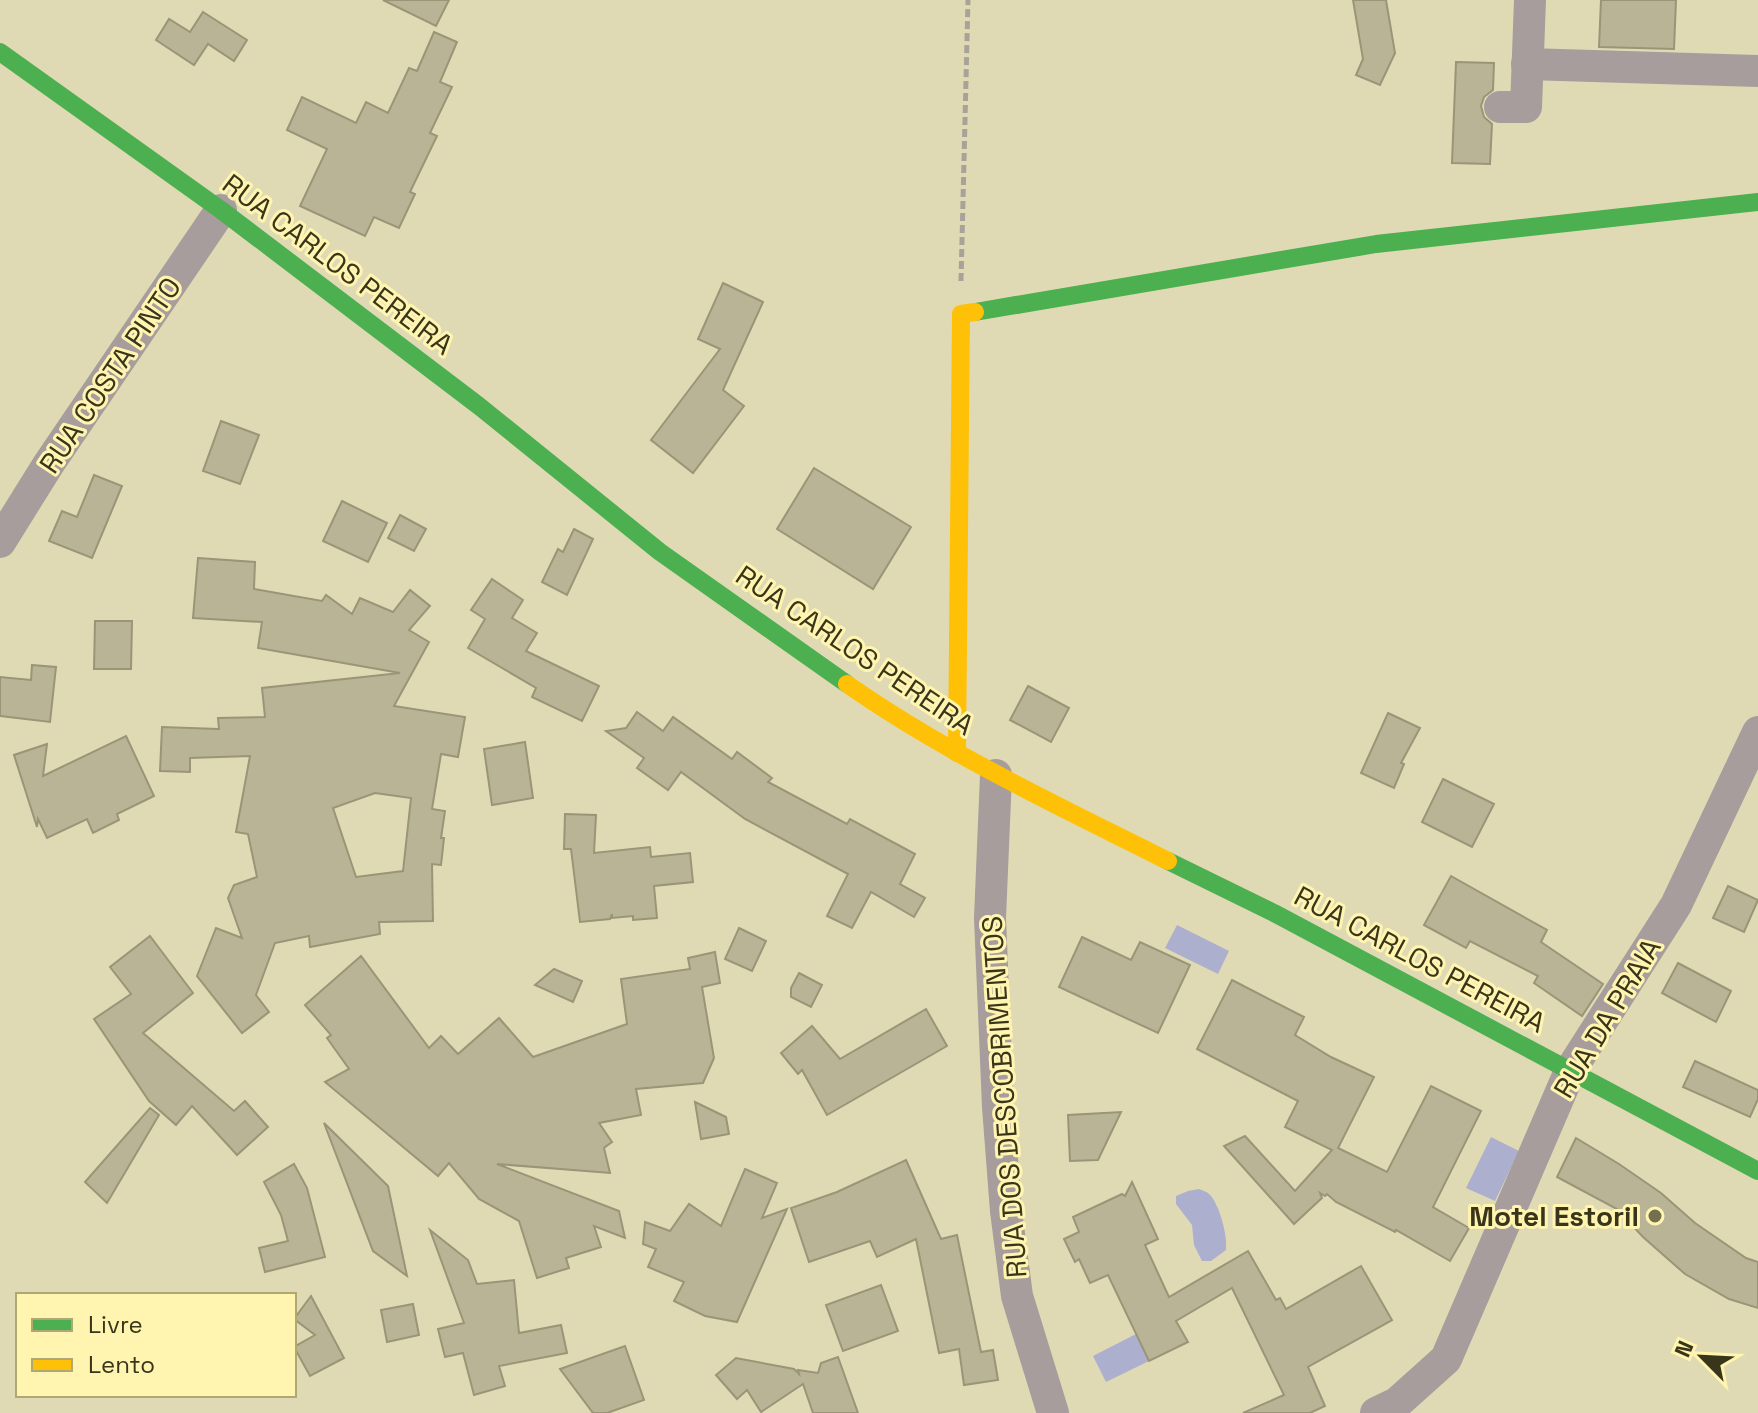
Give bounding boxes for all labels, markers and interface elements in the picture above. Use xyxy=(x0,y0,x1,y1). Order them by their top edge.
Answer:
street label: RUA CARLOS PEREIRA xyxy=(216,166,460,362)
street label: RUA COSTA PINTO xyxy=(31,270,189,480)
street label: RUA CARLOS PEREIRA xyxy=(729,557,981,743)
street label: RUA CARLOS PEREIRA xyxy=(1288,877,1552,1041)
street label: RUA DOS DESCOBRIMENTOS xyxy=(973,915,1035,1279)
street label: RUA DA PRAIA xyxy=(1545,932,1669,1104)
place label: Motel Estoril xyxy=(1469,1198,1639,1234)
marker: Motel Estoril xyxy=(1646,1207,1664,1225)
legend xyxy=(16,1293,296,1397)
text: Livre xyxy=(88,1309,143,1340)
north arrow xyxy=(1662,1317,1742,1397)
text: N xyxy=(1668,1336,1700,1361)
text: Lento xyxy=(88,1349,155,1380)

